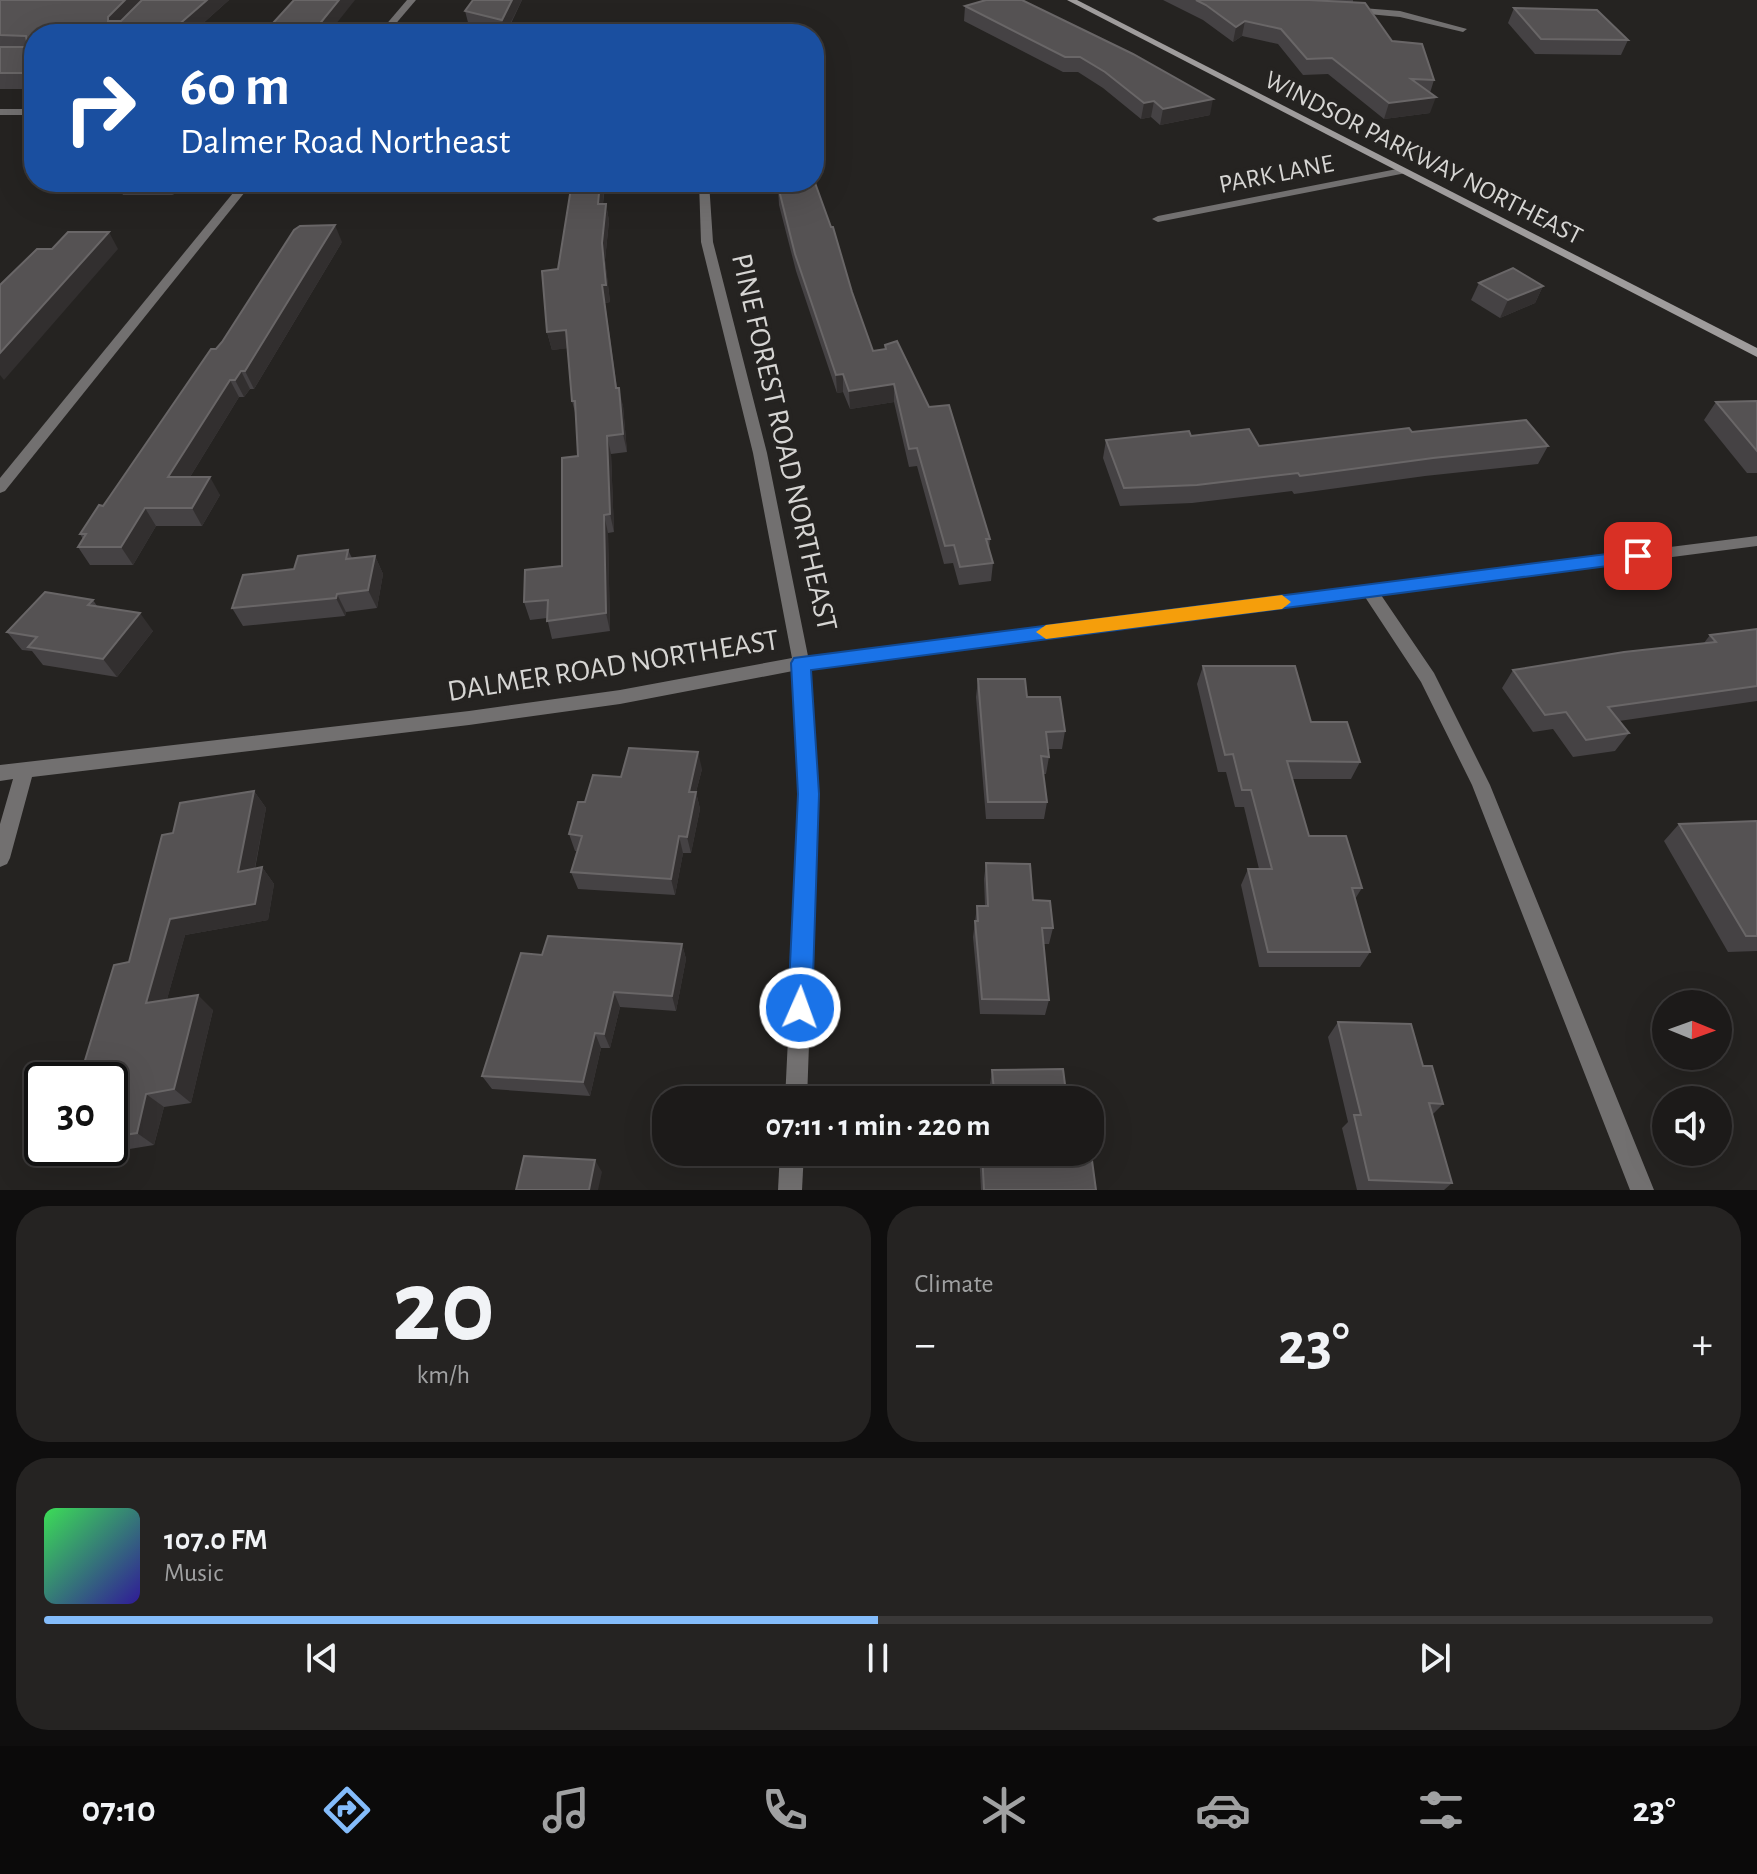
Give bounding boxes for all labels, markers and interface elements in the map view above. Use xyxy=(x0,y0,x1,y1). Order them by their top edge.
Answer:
icon: right xyxy=(48,56,152,160)
text: 60 m xyxy=(180,59,290,115)
street label: WINDSOR PARKWAY NORTHEAST xyxy=(1261,66,1587,250)
text: Dalmer Road Northeast xyxy=(180,124,510,160)
street label: PARK LANE xyxy=(1217,150,1336,198)
street label: PINE FOREST ROAD NORTHEAST xyxy=(726,250,842,634)
pin xyxy=(1604,522,1672,590)
icon: arrive xyxy=(1616,534,1660,578)
street label: DALMER ROAD NORTHEAST xyxy=(445,625,781,707)
position arrow xyxy=(758,966,842,1050)
north arrow xyxy=(1652,990,1732,1070)
map controls xyxy=(1652,990,1732,1166)
speed limit sign: 30 xyxy=(24,1062,128,1166)
button: sound xyxy=(1652,1086,1732,1166)
text: 07:11 · 1 min · 220 m xyxy=(766,1111,990,1141)
text: 20 xyxy=(392,1256,495,1360)
text: Climate xyxy=(915,1271,993,1297)
text: 23° xyxy=(1278,1315,1350,1375)
text: − xyxy=(915,1323,936,1367)
text: + xyxy=(1692,1323,1713,1367)
text: km/h xyxy=(416,1362,470,1388)
text: 107.0 FM xyxy=(164,1525,268,1555)
text: Music xyxy=(164,1560,223,1586)
icon: previous xyxy=(300,1636,344,1680)
icon: pause xyxy=(856,1636,900,1680)
icon: next xyxy=(1413,1636,1457,1680)
icon: directions xyxy=(319,1782,375,1838)
icon: music xyxy=(538,1782,594,1838)
icon: phone xyxy=(757,1782,813,1838)
icon: climate xyxy=(976,1782,1032,1838)
icon: car xyxy=(1195,1782,1251,1838)
icon: filters xyxy=(1413,1782,1469,1838)
text: 07:10 xyxy=(81,1792,156,1828)
text: 23° xyxy=(1632,1792,1675,1828)

